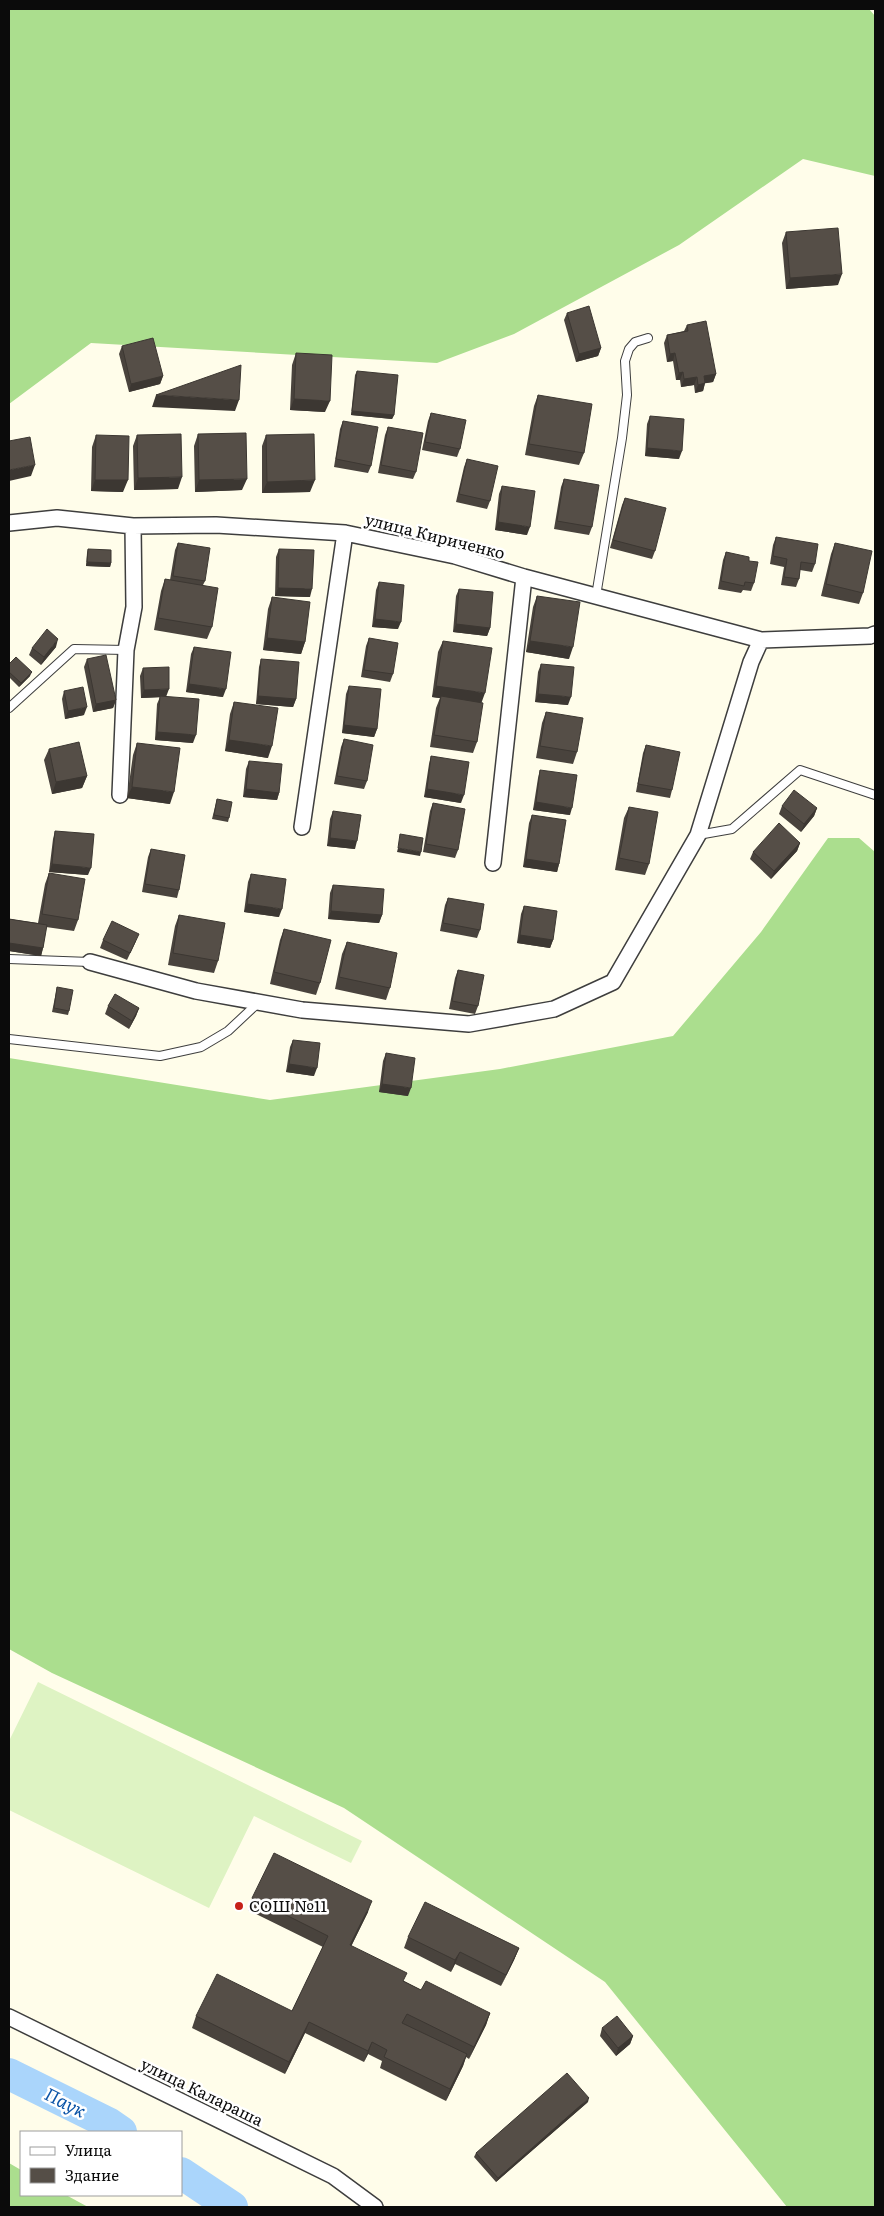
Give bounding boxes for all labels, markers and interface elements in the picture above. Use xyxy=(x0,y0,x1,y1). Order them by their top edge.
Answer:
street label: улица Кириченко xyxy=(363,506,508,564)
place label: СОШ №11 xyxy=(249,1893,328,1917)
marker: СОШ №11 xyxy=(233,1900,245,1912)
street label: улица Калараша xyxy=(137,2051,268,2131)
water label: Паук xyxy=(40,2080,91,2124)
legend xyxy=(20,2131,182,2196)
text: Улица xyxy=(65,2138,113,2161)
text: Здание xyxy=(65,2163,119,2186)

